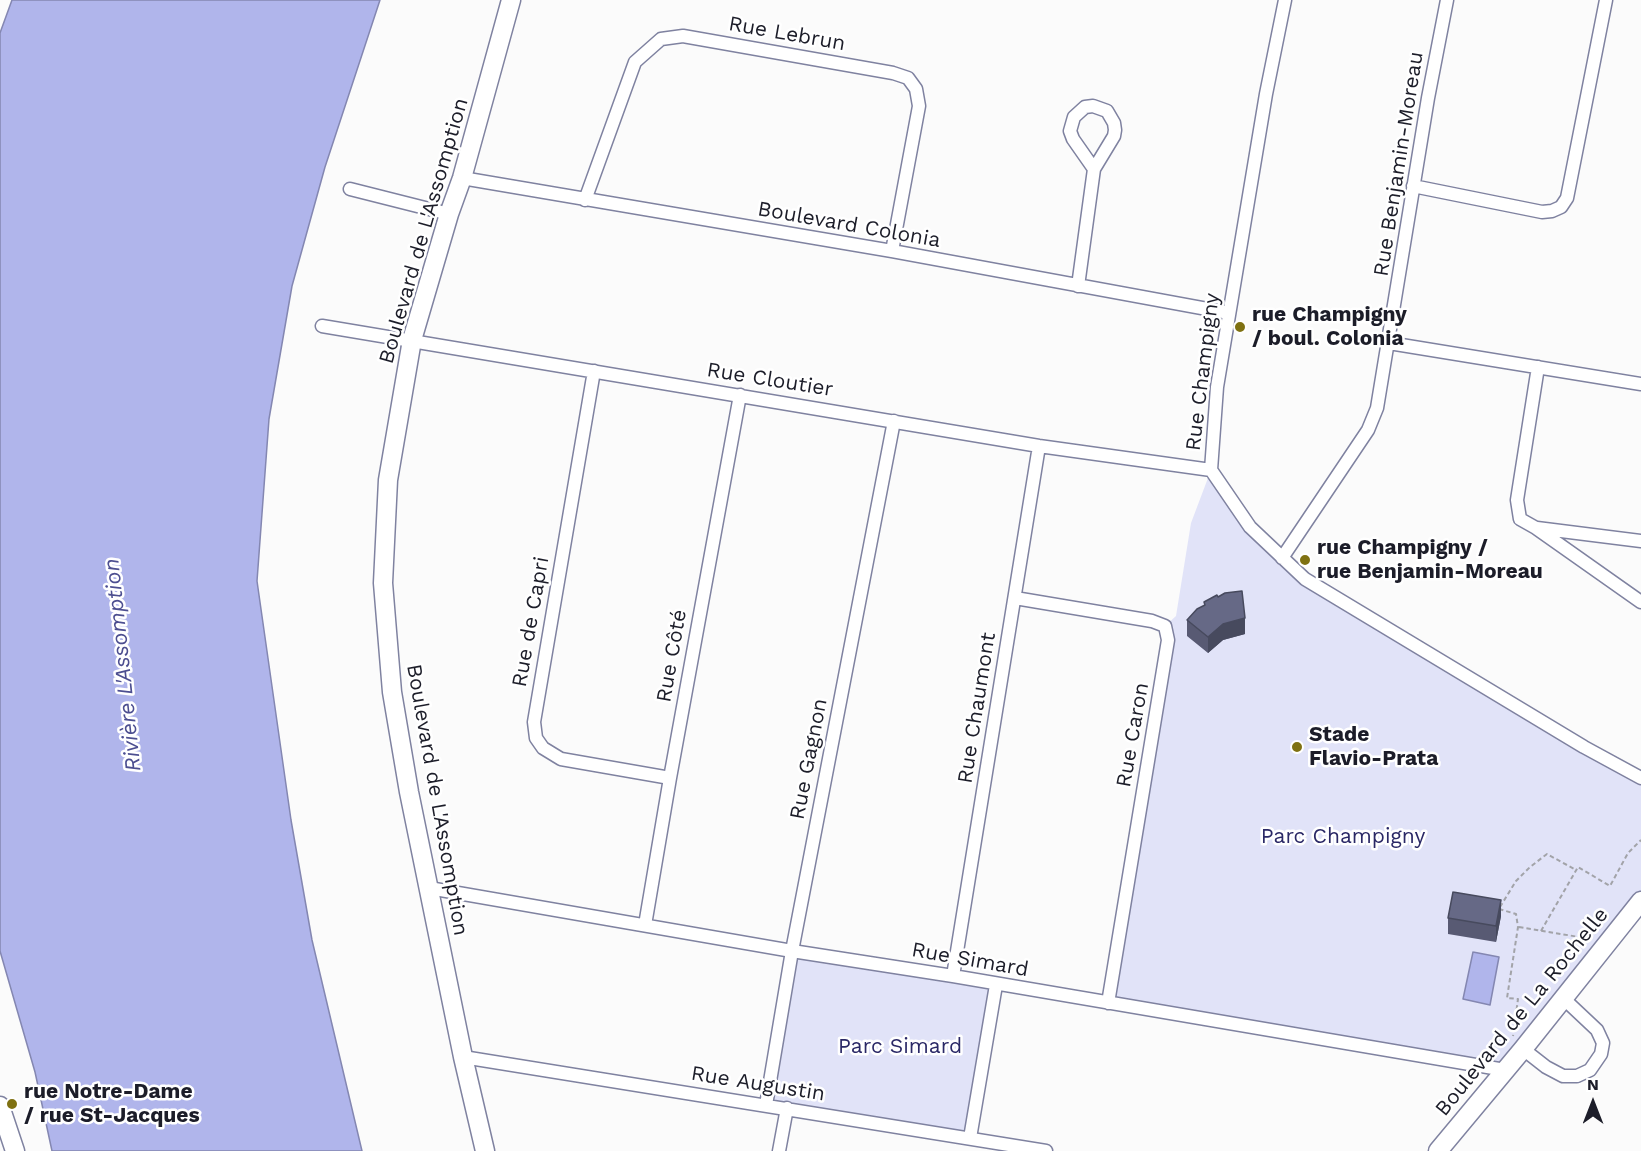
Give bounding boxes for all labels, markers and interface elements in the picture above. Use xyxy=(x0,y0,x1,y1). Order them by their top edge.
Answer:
street label: Rue Lebrun xyxy=(727,11,847,57)
street label: Rue Benjamin-Moreau xyxy=(1369,50,1429,278)
street label: Boulevard de L'Assomption xyxy=(374,95,474,367)
street label: Boulevard Colonia xyxy=(756,197,942,253)
street label: Rue Champigny xyxy=(1181,292,1225,452)
place label: rue Champigny / boul. Colonia xyxy=(1252,302,1407,352)
marker: rue Champigny / boul. Colonia xyxy=(1233,320,1247,334)
street label: Rue Cloutier xyxy=(705,358,835,402)
place label: rue Champigny / rue Benjamin-Moreau xyxy=(1317,535,1543,585)
marker: rue Champigny / rue Benjamin-Moreau xyxy=(1298,553,1312,567)
street label: Rue de Capri xyxy=(507,555,555,689)
water label: Rivière L'Assomption xyxy=(99,557,147,773)
street label: Rue Côté xyxy=(651,608,693,704)
street label: Rue Chaumont xyxy=(953,631,1001,785)
street label: Boulevard de L'Assomption xyxy=(401,662,473,938)
street label: Rue Caron xyxy=(1111,681,1155,789)
street label: Rue Gagnon xyxy=(785,696,833,822)
place label: Stade Flavio-Prata xyxy=(1309,722,1438,772)
marker: Stade Flavio-Prata xyxy=(1290,740,1304,754)
park label: Parc Champigny xyxy=(1261,824,1425,850)
street label: Boulevard de La Rochelle xyxy=(1430,903,1614,1121)
street label: Rue Simard xyxy=(910,937,1030,983)
park label: Parc Simard xyxy=(838,1034,962,1060)
street label: Rue Augustin xyxy=(689,1061,827,1107)
north arrow xyxy=(1563,1073,1623,1133)
text: N xyxy=(1587,1075,1599,1094)
place label: rue Notre-Dame / rue St-Jacques xyxy=(24,1079,200,1129)
marker: rue Notre-Dame / rue St-Jacques xyxy=(5,1097,19,1111)

